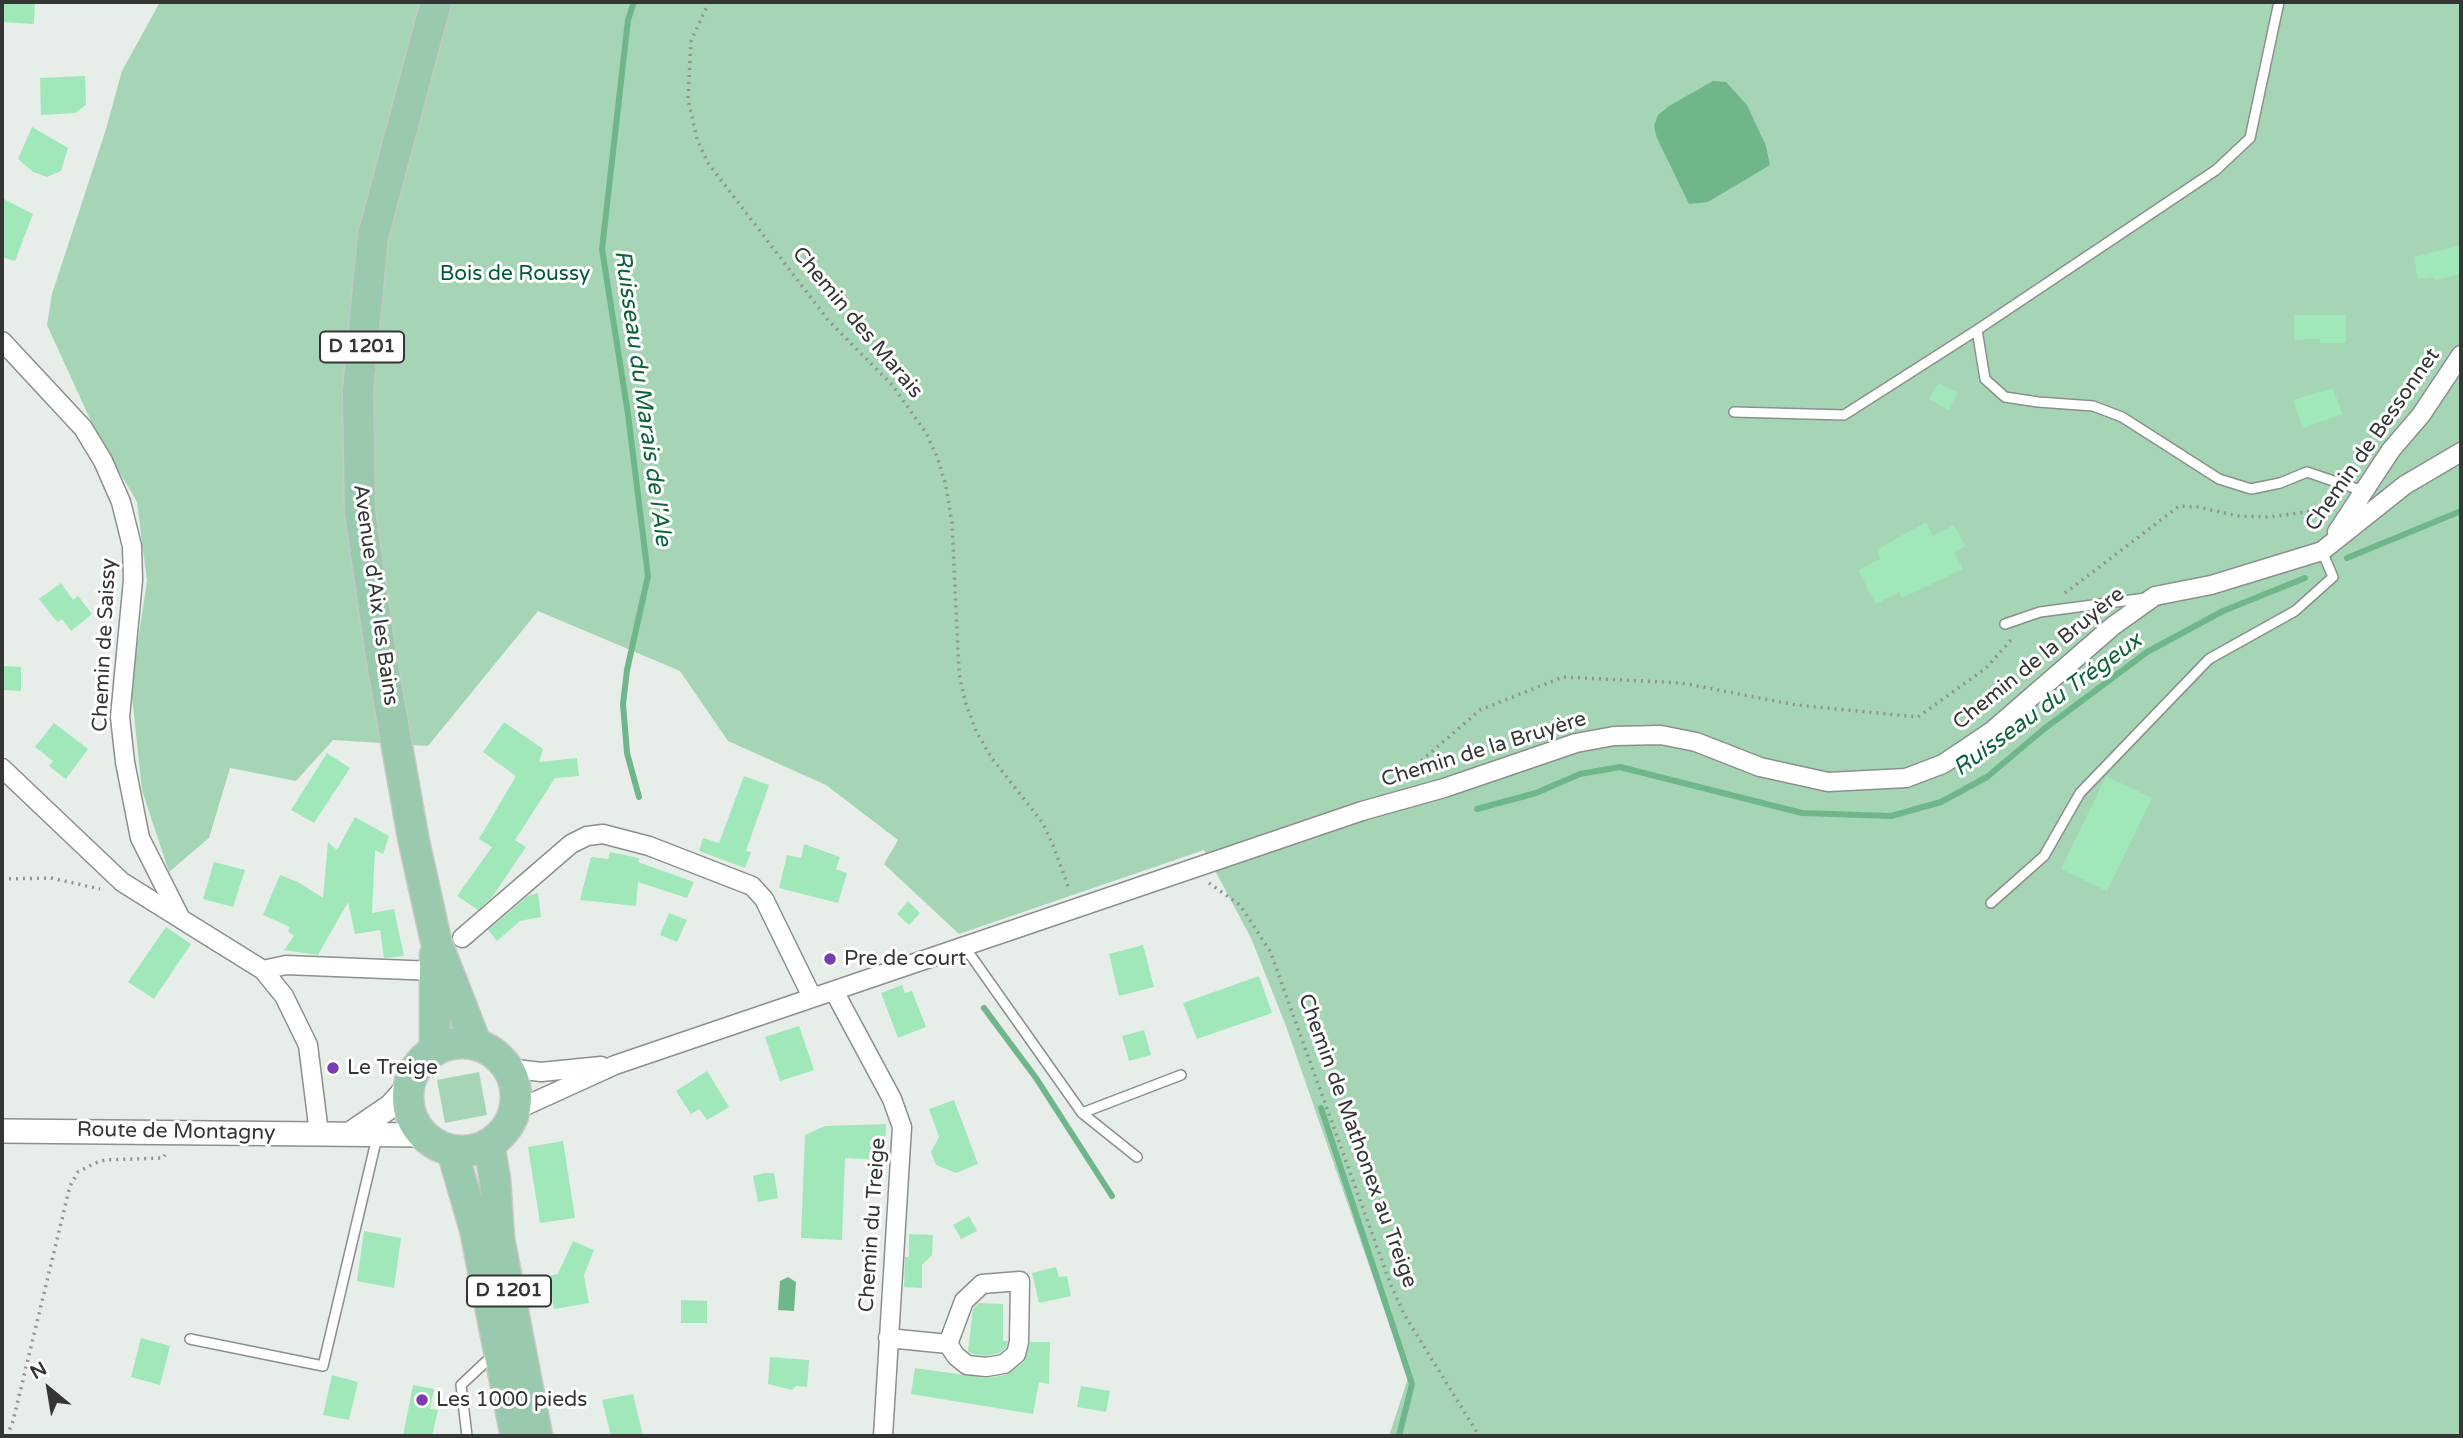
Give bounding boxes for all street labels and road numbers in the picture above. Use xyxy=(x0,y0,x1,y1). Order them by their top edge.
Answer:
street label: Chemin des Marais xyxy=(786,242,928,404)
road number: D 1201 xyxy=(320,332,404,362)
street label: Chemin de Bessonnet xyxy=(2300,344,2446,536)
street label: Avenue d'Aix les Bains xyxy=(347,483,403,707)
street label: Chemin de Saissy xyxy=(88,557,122,733)
street label: Chemin de la Bruyère xyxy=(1948,582,2130,736)
street label: Chemin de la Bruyère xyxy=(1378,707,1590,793)
street label: Chemin de Mathonex au Treige xyxy=(1292,991,1422,1291)
street label: Route de Montagny xyxy=(77,1118,275,1146)
street label: Chemin du Treige xyxy=(854,1137,892,1313)
road number: D 1201 xyxy=(467,1275,551,1306)

